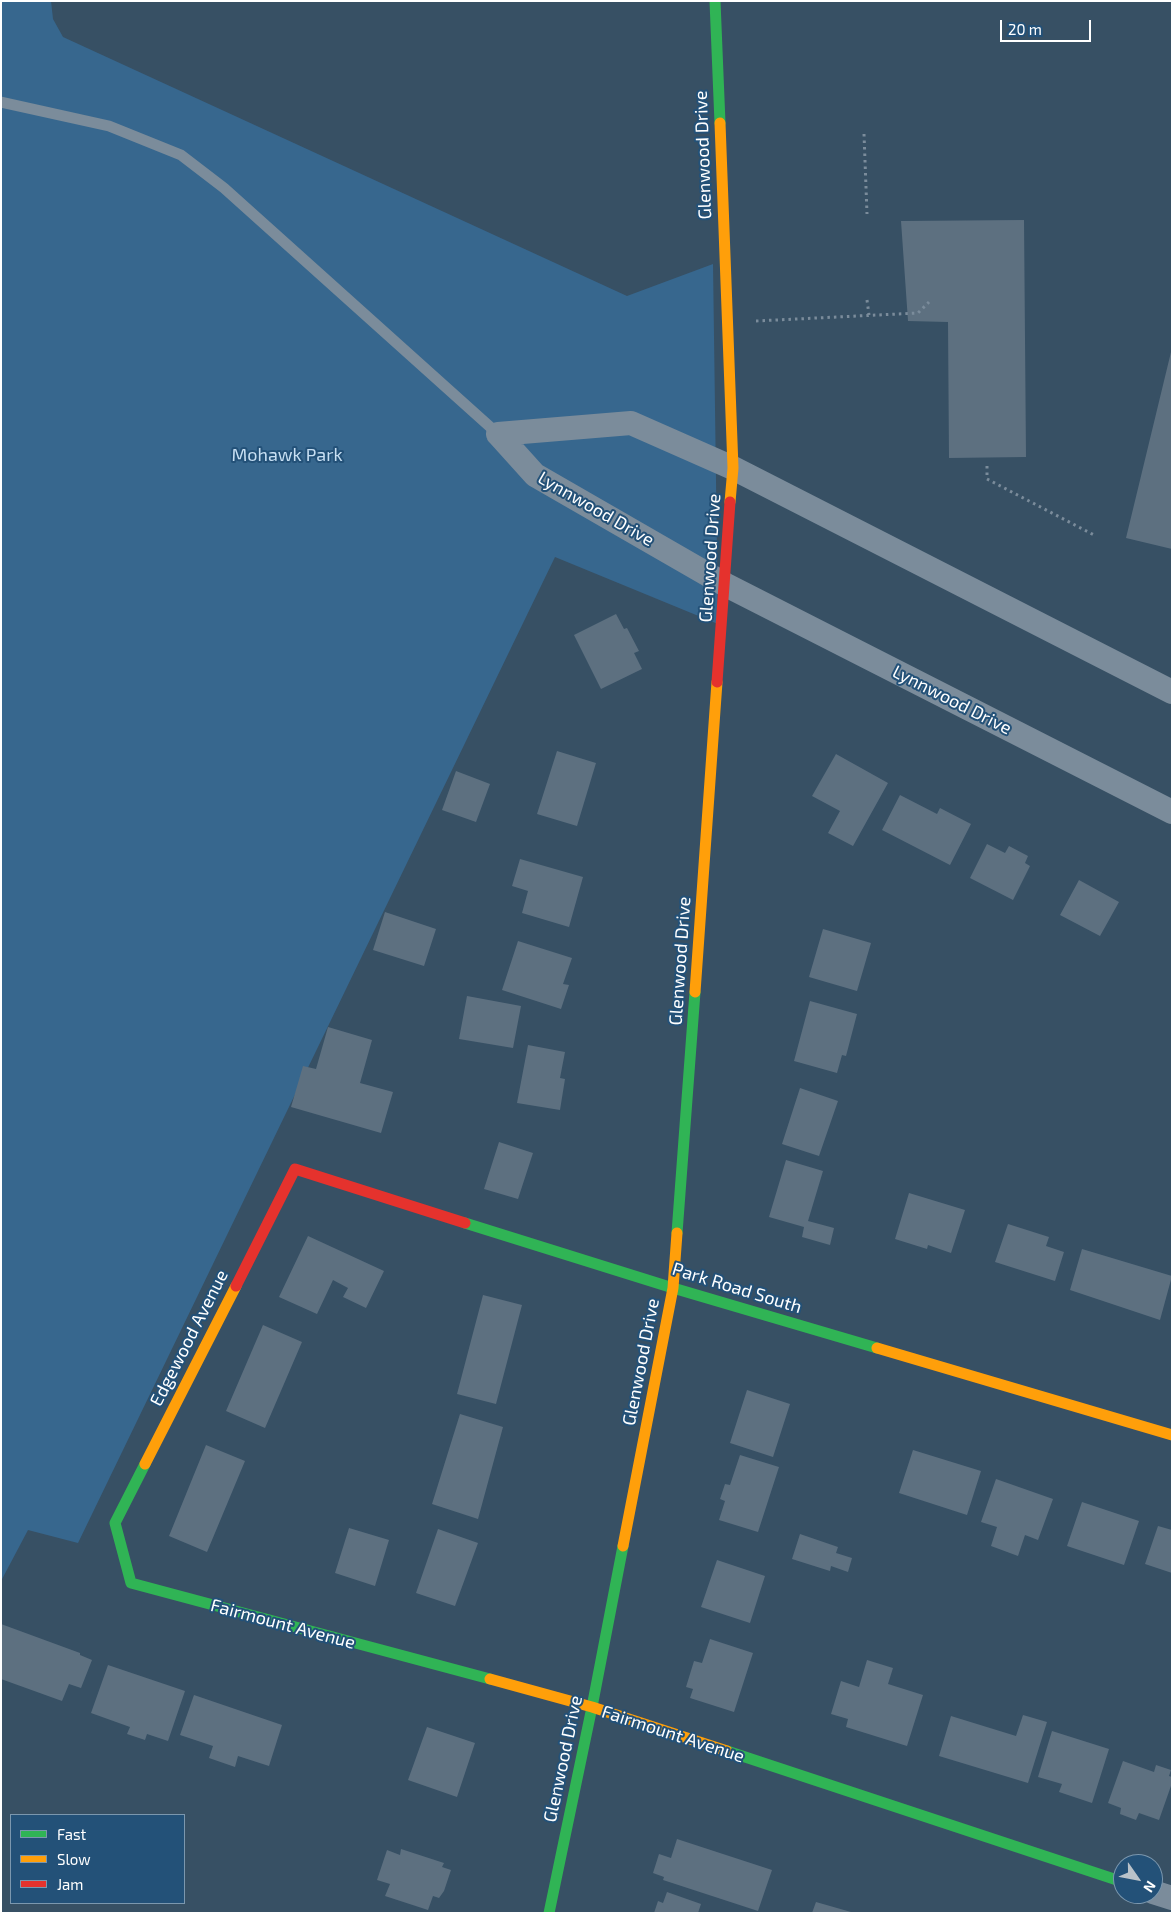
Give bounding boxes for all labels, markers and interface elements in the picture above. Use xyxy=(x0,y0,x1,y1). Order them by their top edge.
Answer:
scale bar xyxy=(1003,10,1094,42)
text: 20 m xyxy=(1008,20,1042,38)
street label: Glenwood Drive xyxy=(690,90,716,220)
park label: Mohawk Park xyxy=(231,444,343,466)
street label: Lynnwood Drive xyxy=(534,467,658,551)
street label: Glenwood Drive xyxy=(695,493,725,623)
street label: Lynnwood Drive xyxy=(889,661,1015,739)
street label: Glenwood Drive xyxy=(665,896,695,1026)
street label: Park Road South xyxy=(670,1258,804,1318)
street label: Edgewood Avenue xyxy=(145,1266,233,1410)
street label: Glenwood Drive xyxy=(618,1297,664,1427)
street label: Fairmount Avenue xyxy=(208,1594,358,1654)
street label: Glenwood Drive xyxy=(539,1694,587,1824)
street label: Fairmount Avenue xyxy=(599,1701,747,1767)
legend xyxy=(10,1814,185,1904)
text: Fast xyxy=(57,1825,86,1843)
text: Slow xyxy=(57,1850,91,1868)
north arrow xyxy=(1113,1854,1163,1904)
text: Jam xyxy=(57,1875,83,1893)
text: N xyxy=(1140,1878,1160,1896)

